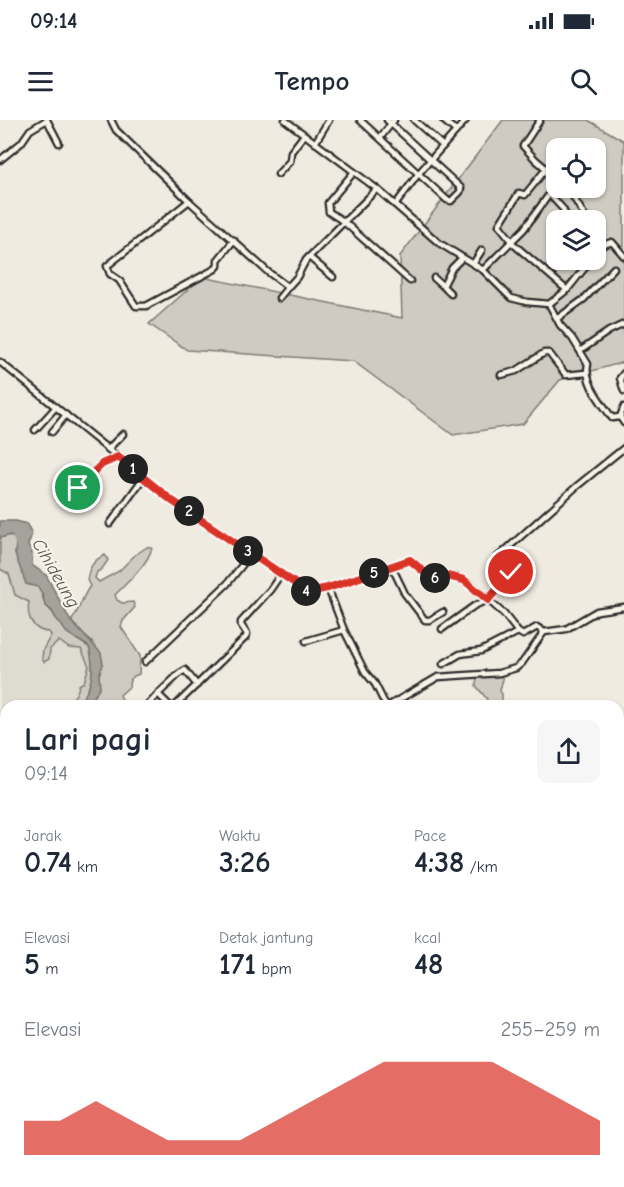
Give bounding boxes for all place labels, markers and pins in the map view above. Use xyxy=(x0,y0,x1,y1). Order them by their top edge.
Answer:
pin: 1 xyxy=(118,454,148,484)
pin xyxy=(52,462,103,513)
pin: 2 xyxy=(174,496,204,526)
pin: 3 xyxy=(233,536,263,566)
pin xyxy=(485,546,536,597)
pin: 5 xyxy=(359,558,389,588)
pin: 6 xyxy=(420,563,450,593)
pin: 4 xyxy=(291,576,321,606)

